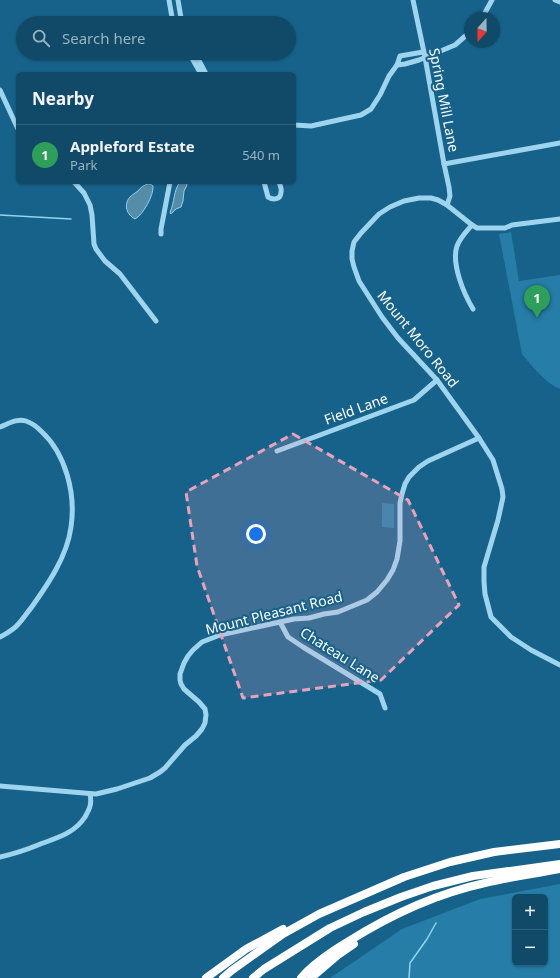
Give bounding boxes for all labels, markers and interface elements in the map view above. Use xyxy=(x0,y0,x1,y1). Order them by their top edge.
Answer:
north arrow xyxy=(464,12,500,48)
search box xyxy=(16,16,296,60)
icon: search xyxy=(30,27,52,49)
text: Search here xyxy=(62,28,145,48)
street label: Spring Mill Lane xyxy=(425,46,464,154)
text: Nearby xyxy=(32,87,94,110)
text: Appleford Estate xyxy=(70,136,195,156)
text: 1 xyxy=(41,146,49,164)
text: 540 m xyxy=(242,146,280,164)
text: Park xyxy=(70,156,97,174)
pin: 1 xyxy=(524,285,550,318)
street label: Mount Moro Road xyxy=(373,286,463,391)
street label: Field Lane xyxy=(321,388,390,429)
your location xyxy=(246,524,266,544)
street label: Mount Pleasant Road xyxy=(203,586,344,639)
street label: Chateau Lane xyxy=(297,623,384,687)
map controls xyxy=(512,894,548,966)
button: + xyxy=(512,894,548,930)
button: − xyxy=(512,930,548,966)

